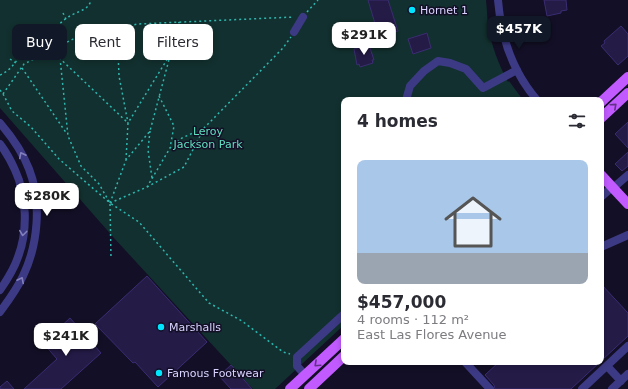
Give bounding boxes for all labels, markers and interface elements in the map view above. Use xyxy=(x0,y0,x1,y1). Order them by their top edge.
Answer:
place label: Hornet 1 xyxy=(420,4,468,17)
marker: Hornet 1 xyxy=(407,5,417,15)
pin: $457K xyxy=(491,16,547,50)
text: $457K xyxy=(496,21,542,36)
pin: $291K xyxy=(336,22,392,56)
chip: Buy xyxy=(12,24,67,60)
chip: Rent xyxy=(75,24,135,60)
chip: Filters xyxy=(143,24,213,60)
text: $291K xyxy=(341,27,387,42)
one-way arrow xyxy=(610,103,617,110)
icon: filters xyxy=(566,110,588,132)
text: 4 homes xyxy=(357,111,438,131)
park label: Leroy Jackson Park xyxy=(172,125,243,151)
one-way arrow xyxy=(19,152,27,159)
pin: $280K xyxy=(19,183,75,217)
icon: home xyxy=(437,186,509,258)
text: $280K xyxy=(24,188,70,203)
one-way arrow xyxy=(19,230,28,236)
one-way arrow xyxy=(16,276,24,284)
text: $457,000 xyxy=(357,292,446,312)
text: 4 rooms · 112 m² xyxy=(357,312,469,327)
place label: Marshalls xyxy=(169,321,221,334)
marker: Marshalls xyxy=(156,322,166,332)
pin: $241K xyxy=(38,323,94,357)
text: East Las Flores Avenue xyxy=(357,327,507,342)
text: $241K xyxy=(43,328,89,343)
one-way arrow xyxy=(314,359,322,367)
place label: Famous Footwear xyxy=(167,367,264,380)
marker: Famous Footwear xyxy=(154,368,164,378)

